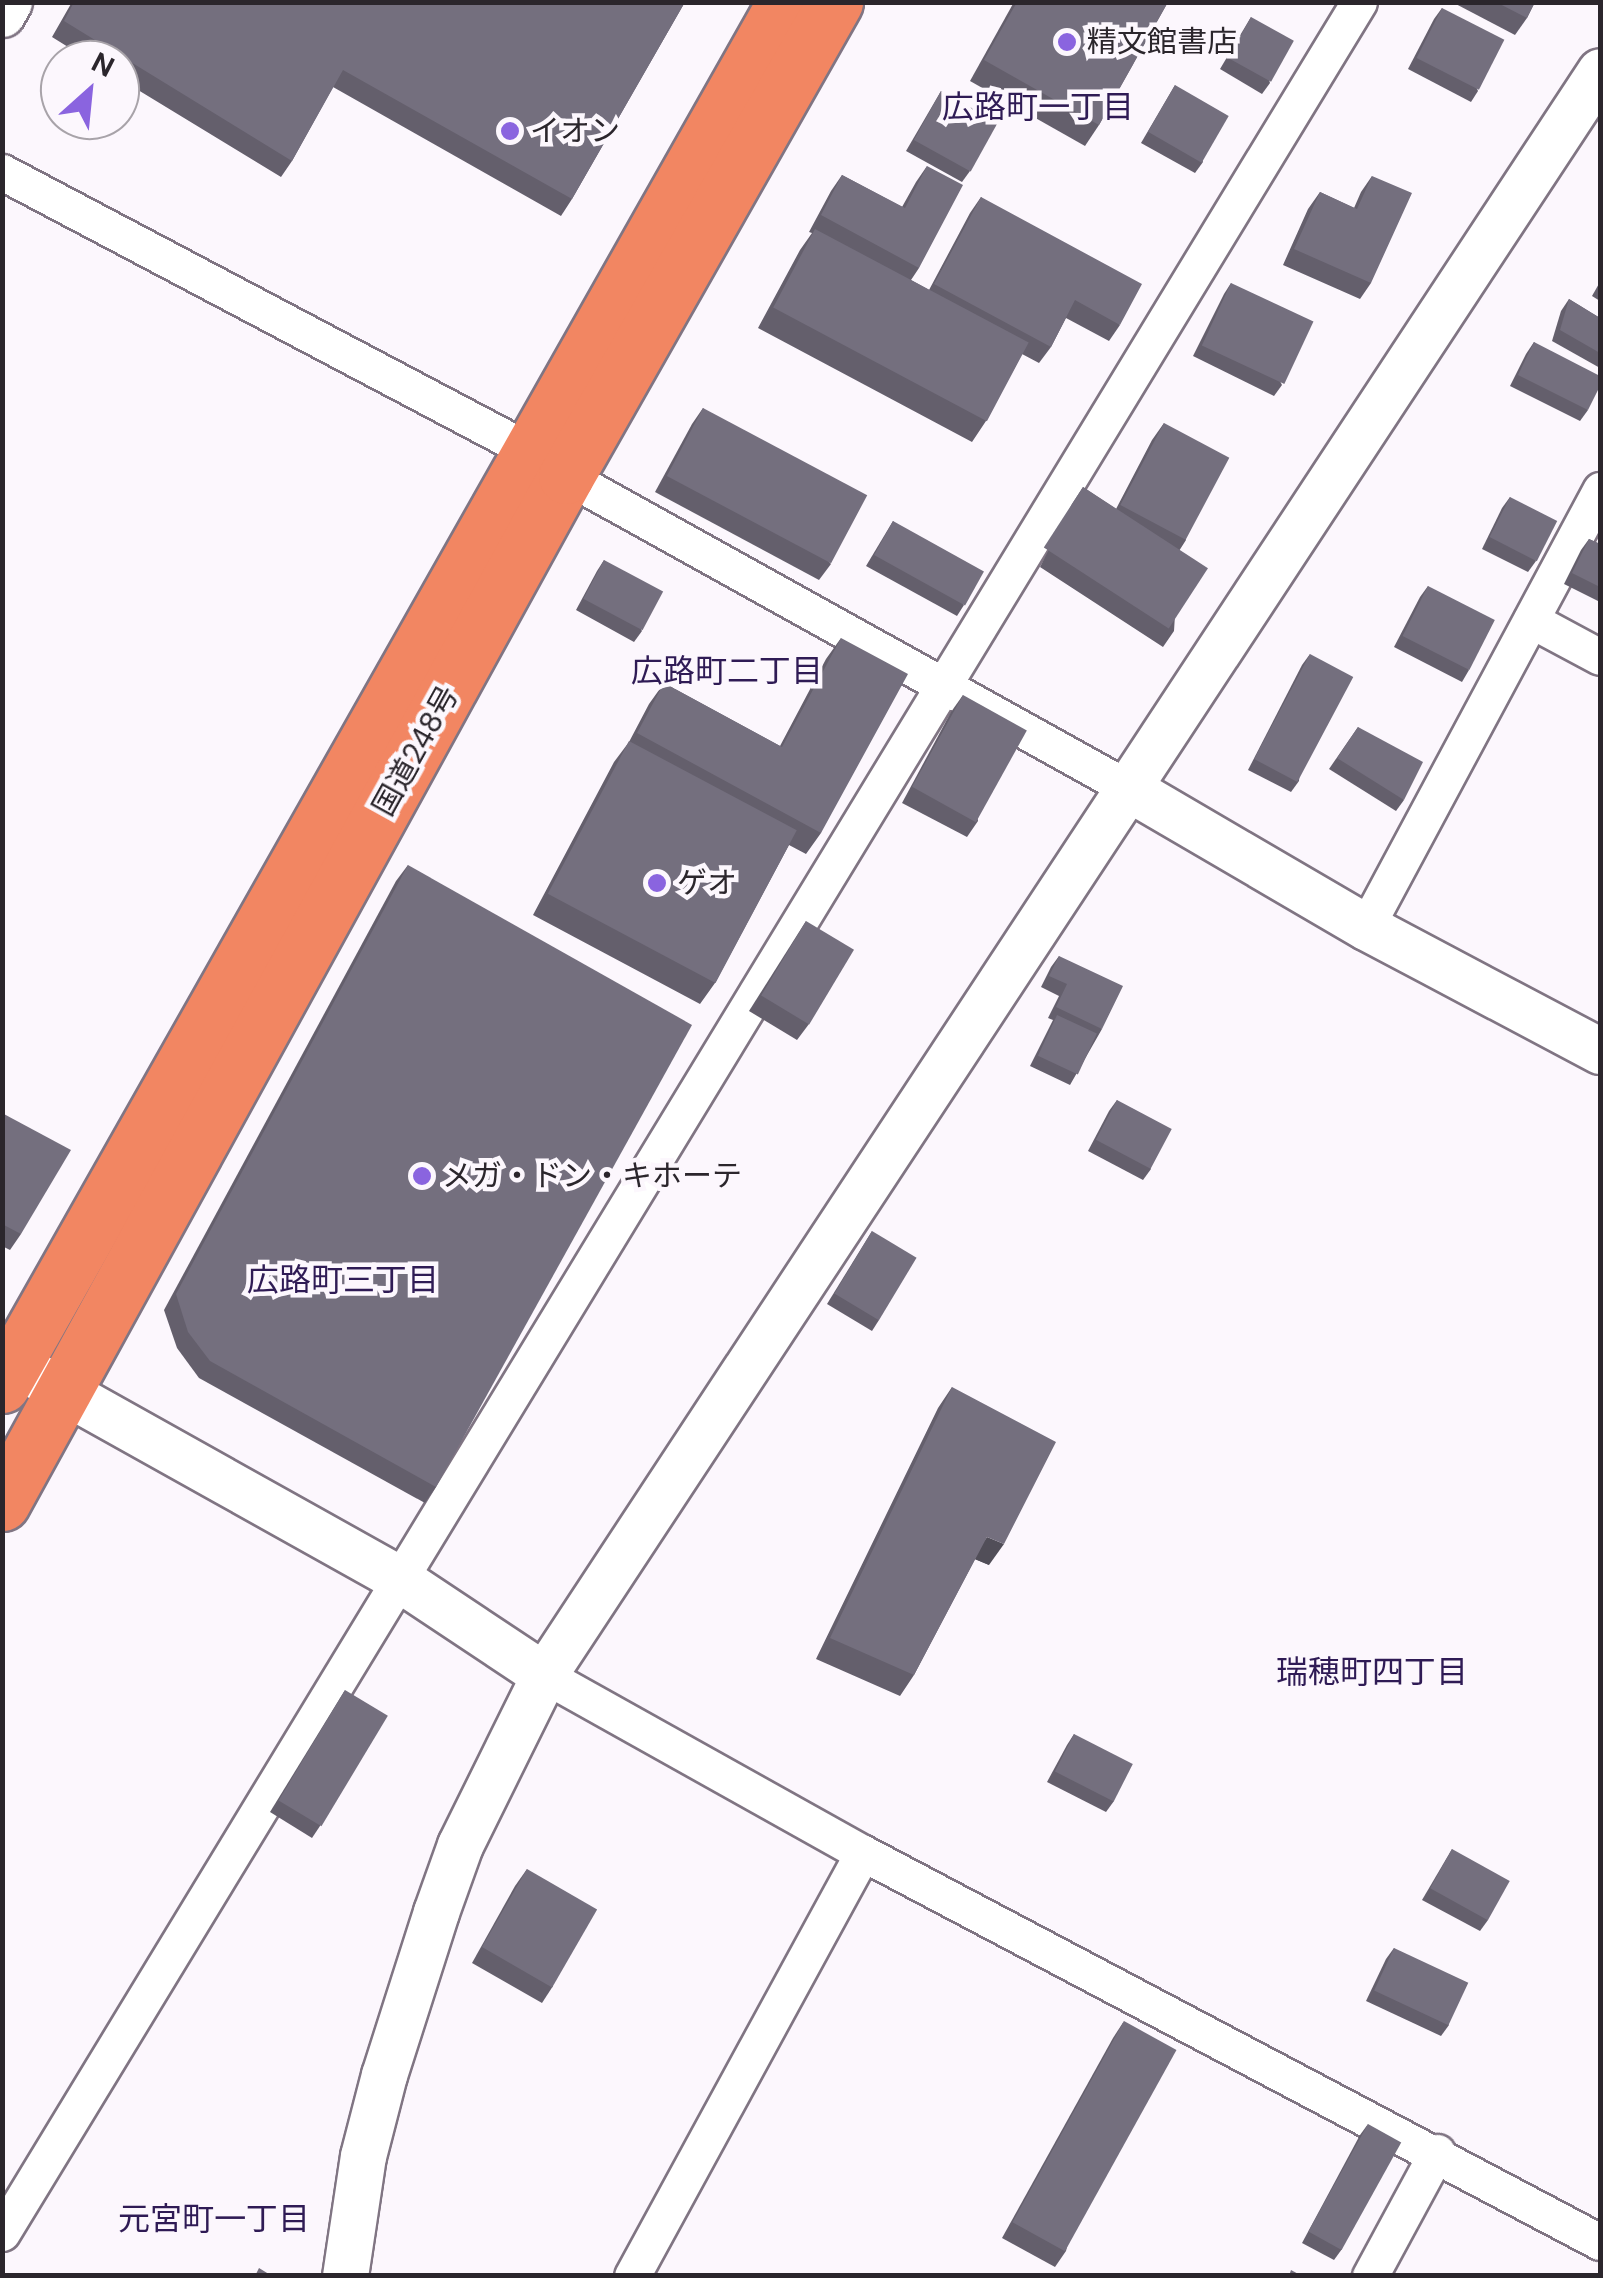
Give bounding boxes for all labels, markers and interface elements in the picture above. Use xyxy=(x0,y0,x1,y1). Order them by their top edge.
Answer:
place label: 精文館書店 xyxy=(1087,24,1237,60)
marker: 精文館書店 xyxy=(1056,31,1078,53)
north arrow xyxy=(40,40,140,140)
text: N xyxy=(85,43,120,86)
district label: 広路町一丁目 xyxy=(942,88,1134,126)
place label: イオン xyxy=(530,113,620,149)
marker: イオン xyxy=(499,120,521,142)
district label: 広路町二丁目 xyxy=(631,652,823,690)
street label: 国道248号 xyxy=(366,680,466,822)
place label: ゲオ xyxy=(677,865,737,901)
marker: ゲオ xyxy=(646,872,668,894)
place label: メガ・ドン・キホーテ xyxy=(442,1158,742,1194)
marker: メガ・ドン・キホーテ xyxy=(411,1165,433,1187)
district label: 広路町三丁目 xyxy=(247,1261,439,1299)
district label: 瑞穂町四丁目 xyxy=(1276,1653,1468,1691)
district label: 元宮町一丁目 xyxy=(118,2200,310,2238)

